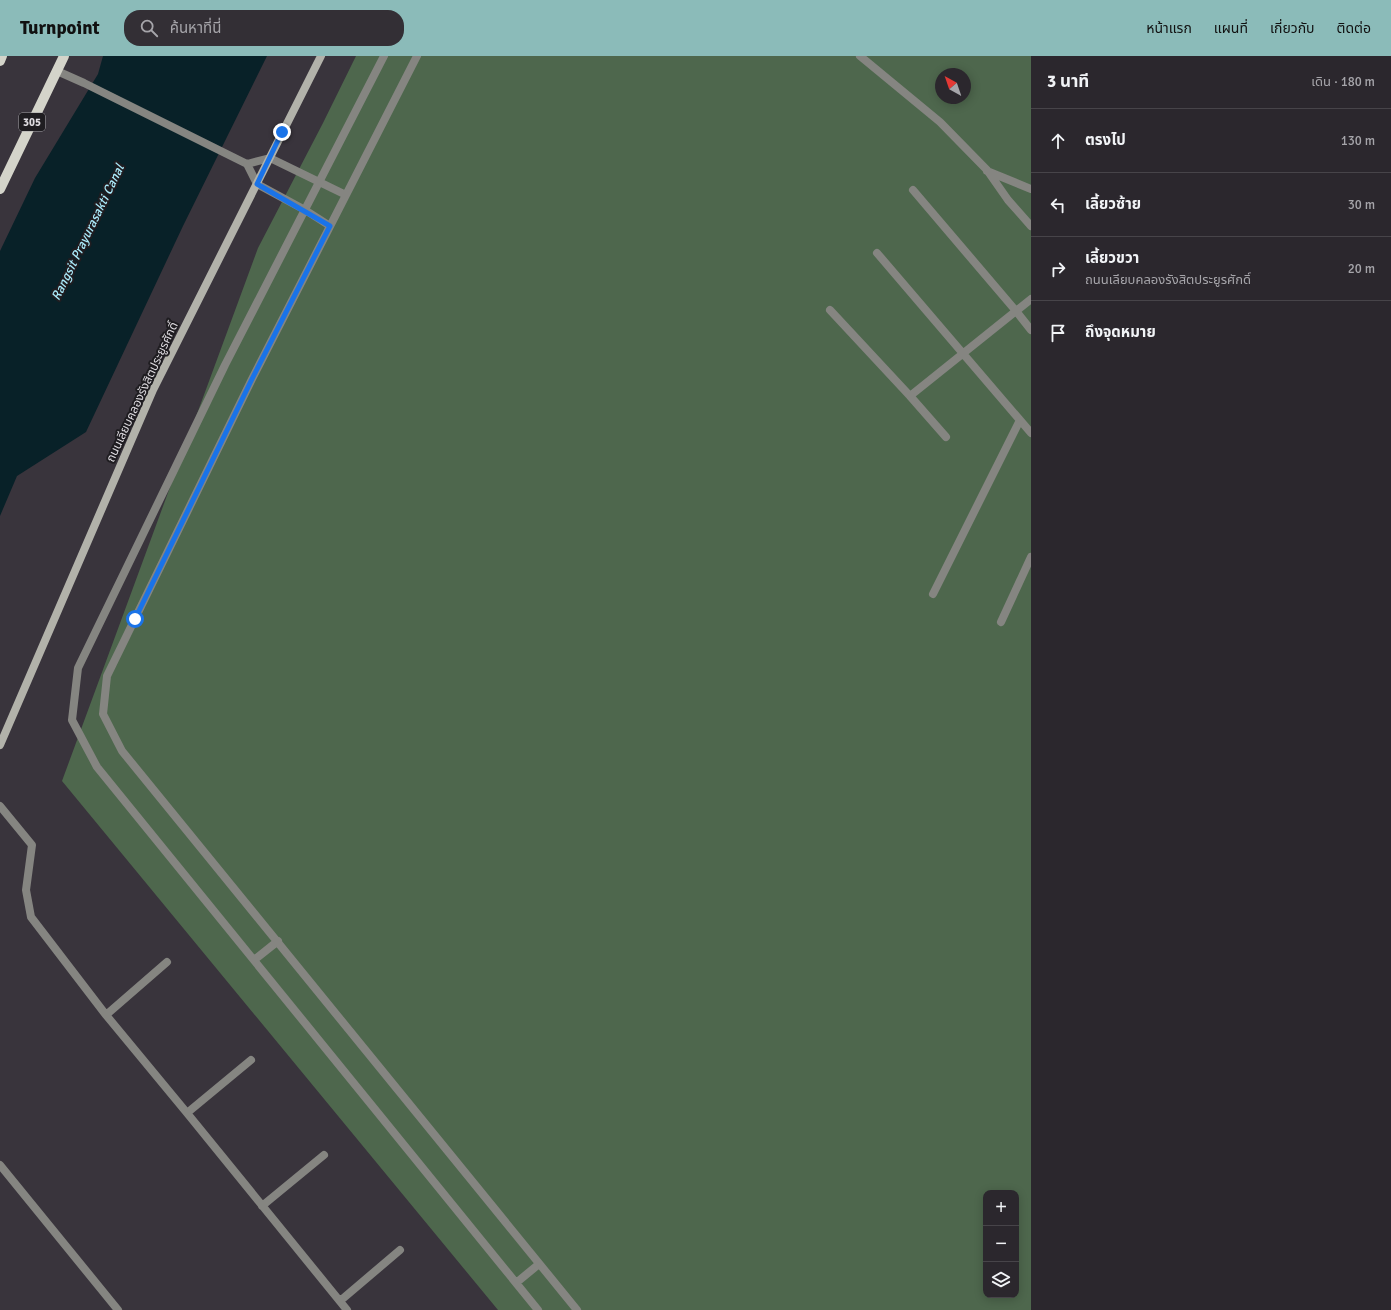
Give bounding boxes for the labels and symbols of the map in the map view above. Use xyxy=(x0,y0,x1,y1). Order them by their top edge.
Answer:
north arrow xyxy=(935,68,971,104)
road number: 305 xyxy=(19,113,45,131)
route end xyxy=(273,123,291,141)
water label: Rangsit Prayurasakti Canal xyxy=(48,161,128,303)
street label: ถนนเลียบคลองรังสิตประยูรศักดิ์ xyxy=(103,319,182,465)
route start xyxy=(126,610,144,628)

